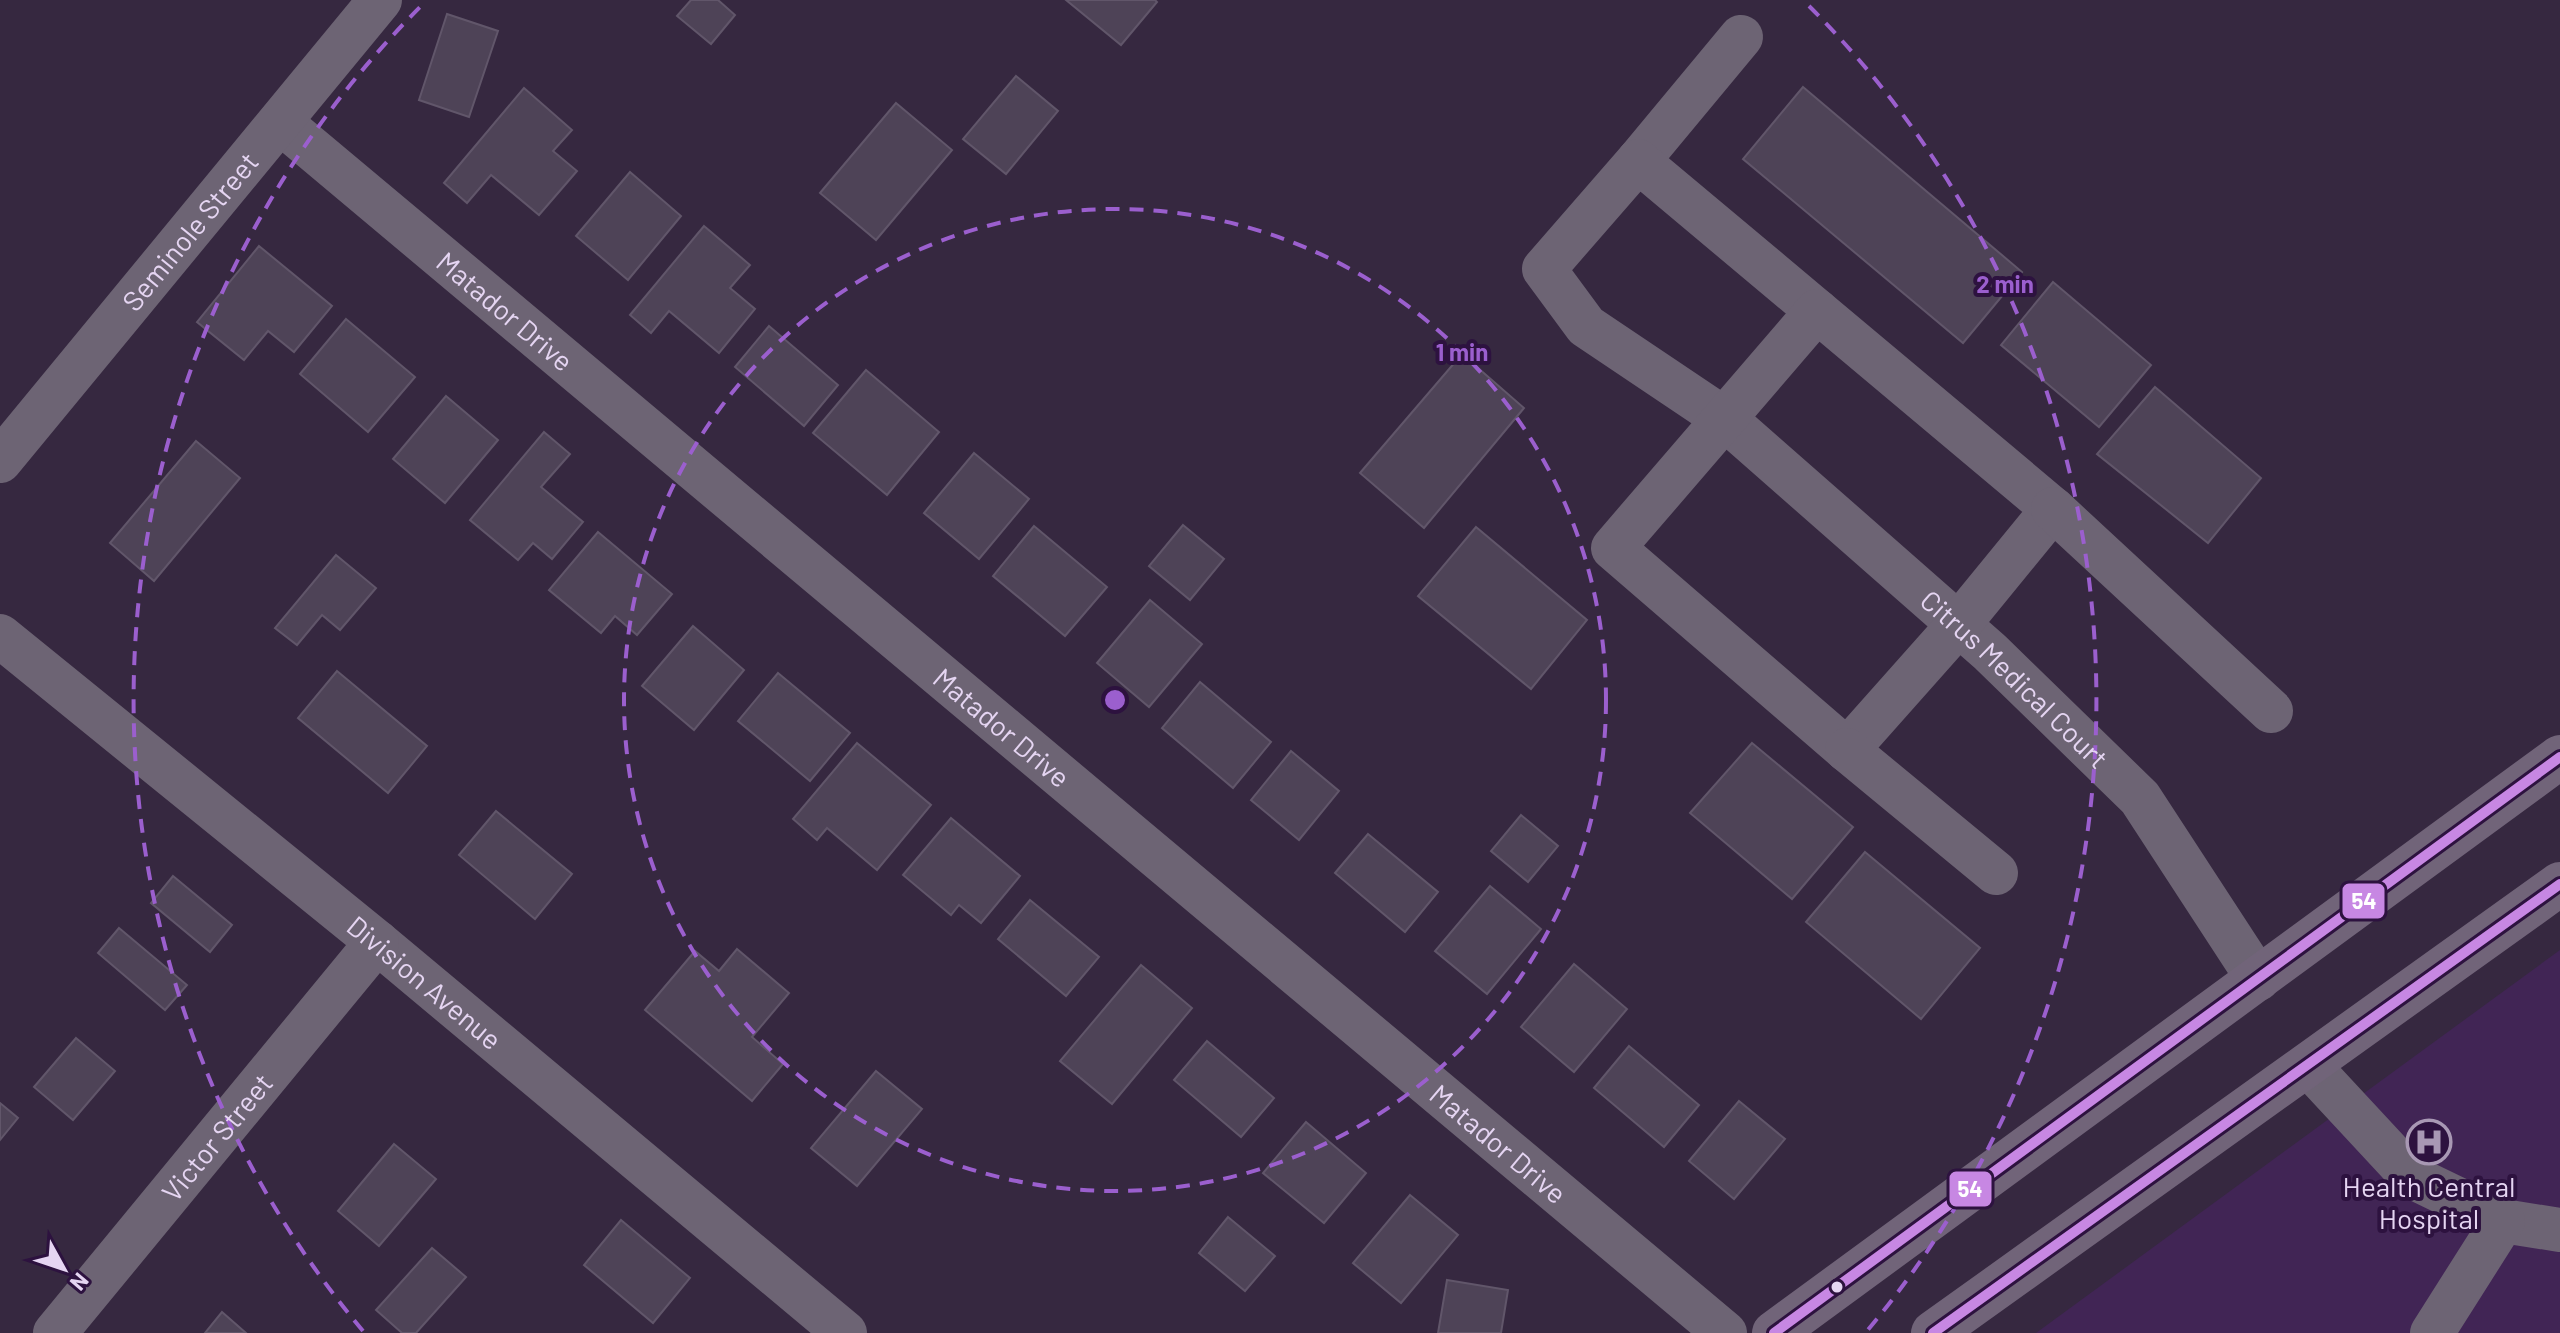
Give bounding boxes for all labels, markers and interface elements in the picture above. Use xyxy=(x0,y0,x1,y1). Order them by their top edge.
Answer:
street label: Seminole Street xyxy=(114,145,265,317)
street label: Matador Drive xyxy=(430,244,580,378)
text: 2 min xyxy=(1976,269,2034,298)
text: 1 min xyxy=(1436,337,1488,366)
street label: Citrus Medical Court xyxy=(1914,582,2116,775)
street label: Matador Drive xyxy=(927,660,1077,794)
centre of rings xyxy=(1101,686,1129,714)
line badge: 54 xyxy=(2341,882,2386,920)
text: 54 xyxy=(2351,887,2377,913)
street label: Division Avenue xyxy=(341,908,509,1056)
street label: Victor Street xyxy=(154,1066,279,1208)
street label: Matador Drive xyxy=(1424,1076,1574,1210)
hospital icon: Health Central Hospital xyxy=(2405,1118,2453,1166)
place label: Health Central Hospital xyxy=(2343,1169,2515,1235)
line badge: 54 xyxy=(1948,1170,1993,1208)
text: 54 xyxy=(1957,1175,1983,1201)
north arrow xyxy=(24,1229,104,1309)
text: N xyxy=(65,1269,95,1296)
unlabelled marker xyxy=(1829,1279,1845,1295)

